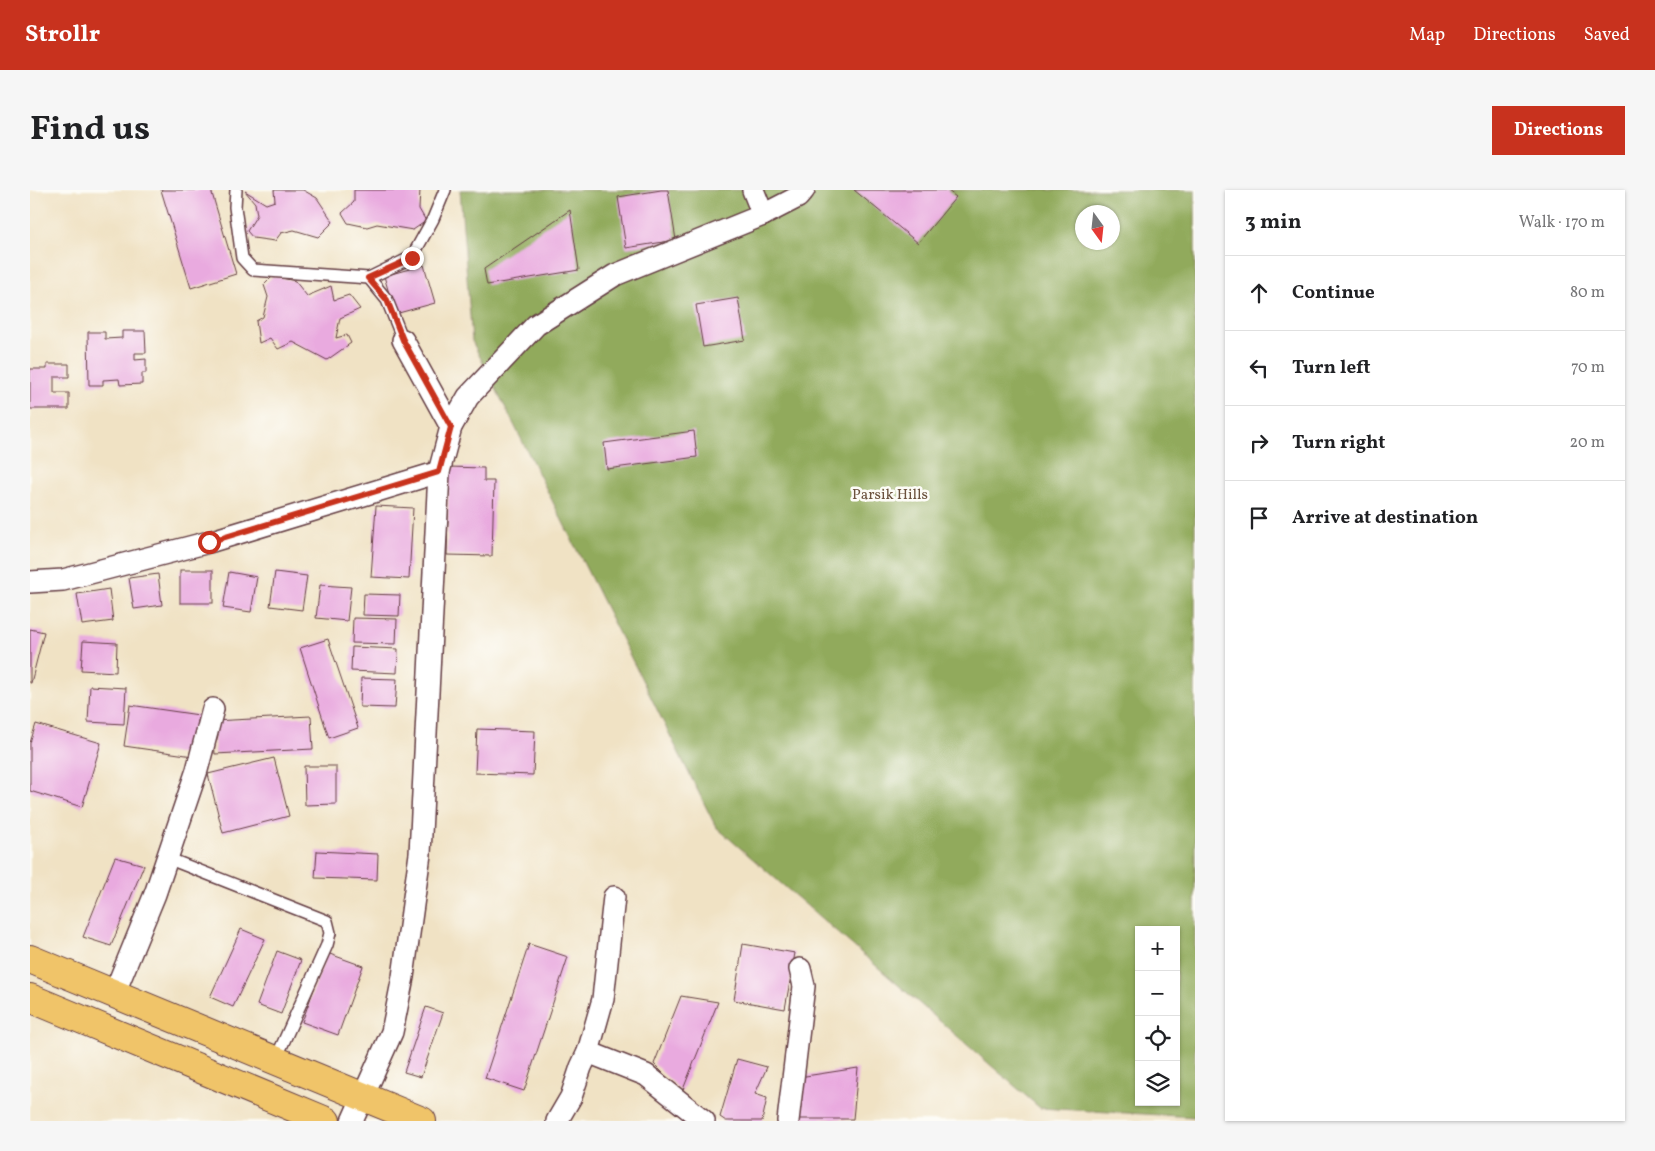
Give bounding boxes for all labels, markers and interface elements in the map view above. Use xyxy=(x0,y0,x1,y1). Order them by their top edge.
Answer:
text: Strollr xyxy=(25,18,100,52)
text: Map xyxy=(1409,23,1445,48)
text: Directions xyxy=(1473,23,1556,48)
text: Saved xyxy=(1584,23,1630,48)
text: Find us xyxy=(30,106,150,154)
button: Directions xyxy=(1492,106,1625,155)
north arrow xyxy=(1075,205,1120,250)
text: 3 min xyxy=(1245,208,1301,237)
text: Walk · 170 m xyxy=(1519,212,1605,234)
route end xyxy=(401,247,424,270)
icon: ahead xyxy=(1245,279,1273,307)
text: Continue xyxy=(1292,280,1375,306)
text: 80 m xyxy=(1570,282,1605,304)
icon: left xyxy=(1245,354,1273,382)
text: Turn left xyxy=(1292,355,1371,381)
text: 70 m xyxy=(1571,357,1605,379)
icon: right xyxy=(1245,429,1273,457)
text: Turn right xyxy=(1292,430,1385,456)
text: 20 m xyxy=(1570,432,1605,454)
park label: Parsik Hills xyxy=(852,485,928,506)
icon: arrive xyxy=(1245,504,1273,532)
text: Arrive at destination xyxy=(1292,505,1478,531)
route start xyxy=(198,531,221,554)
map controls xyxy=(1135,926,1180,1106)
button: + xyxy=(1135,926,1180,971)
button: − xyxy=(1135,971,1180,1016)
button: locate xyxy=(1135,1016,1180,1061)
button: layers xyxy=(1135,1061,1180,1106)

